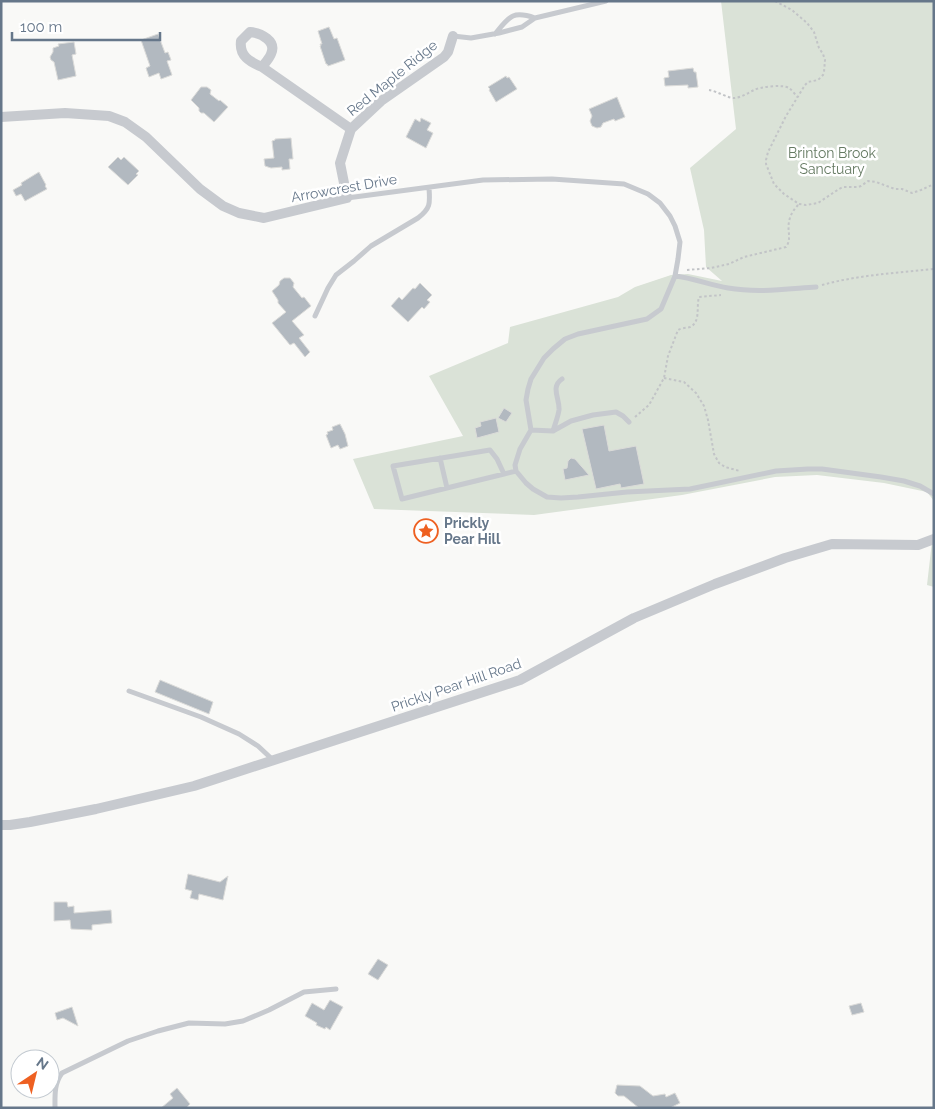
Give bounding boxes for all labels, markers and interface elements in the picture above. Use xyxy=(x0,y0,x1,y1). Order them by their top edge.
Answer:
scale bar xyxy=(12,10,160,42)
text: 100 m xyxy=(20,18,62,36)
street label: Red Maple Ridge xyxy=(344,37,440,119)
park label: Brinton Brook Sanctuary xyxy=(788,145,877,177)
street label: Arrowcrest Drive xyxy=(290,171,398,205)
place label: Prickly Pear Hill xyxy=(444,515,501,547)
place icon: Prickly Pear Hill xyxy=(413,518,439,544)
street label: Prickly Pear Hill Road xyxy=(389,655,523,715)
north arrow xyxy=(10,1049,60,1099)
text: N xyxy=(33,1054,51,1073)

